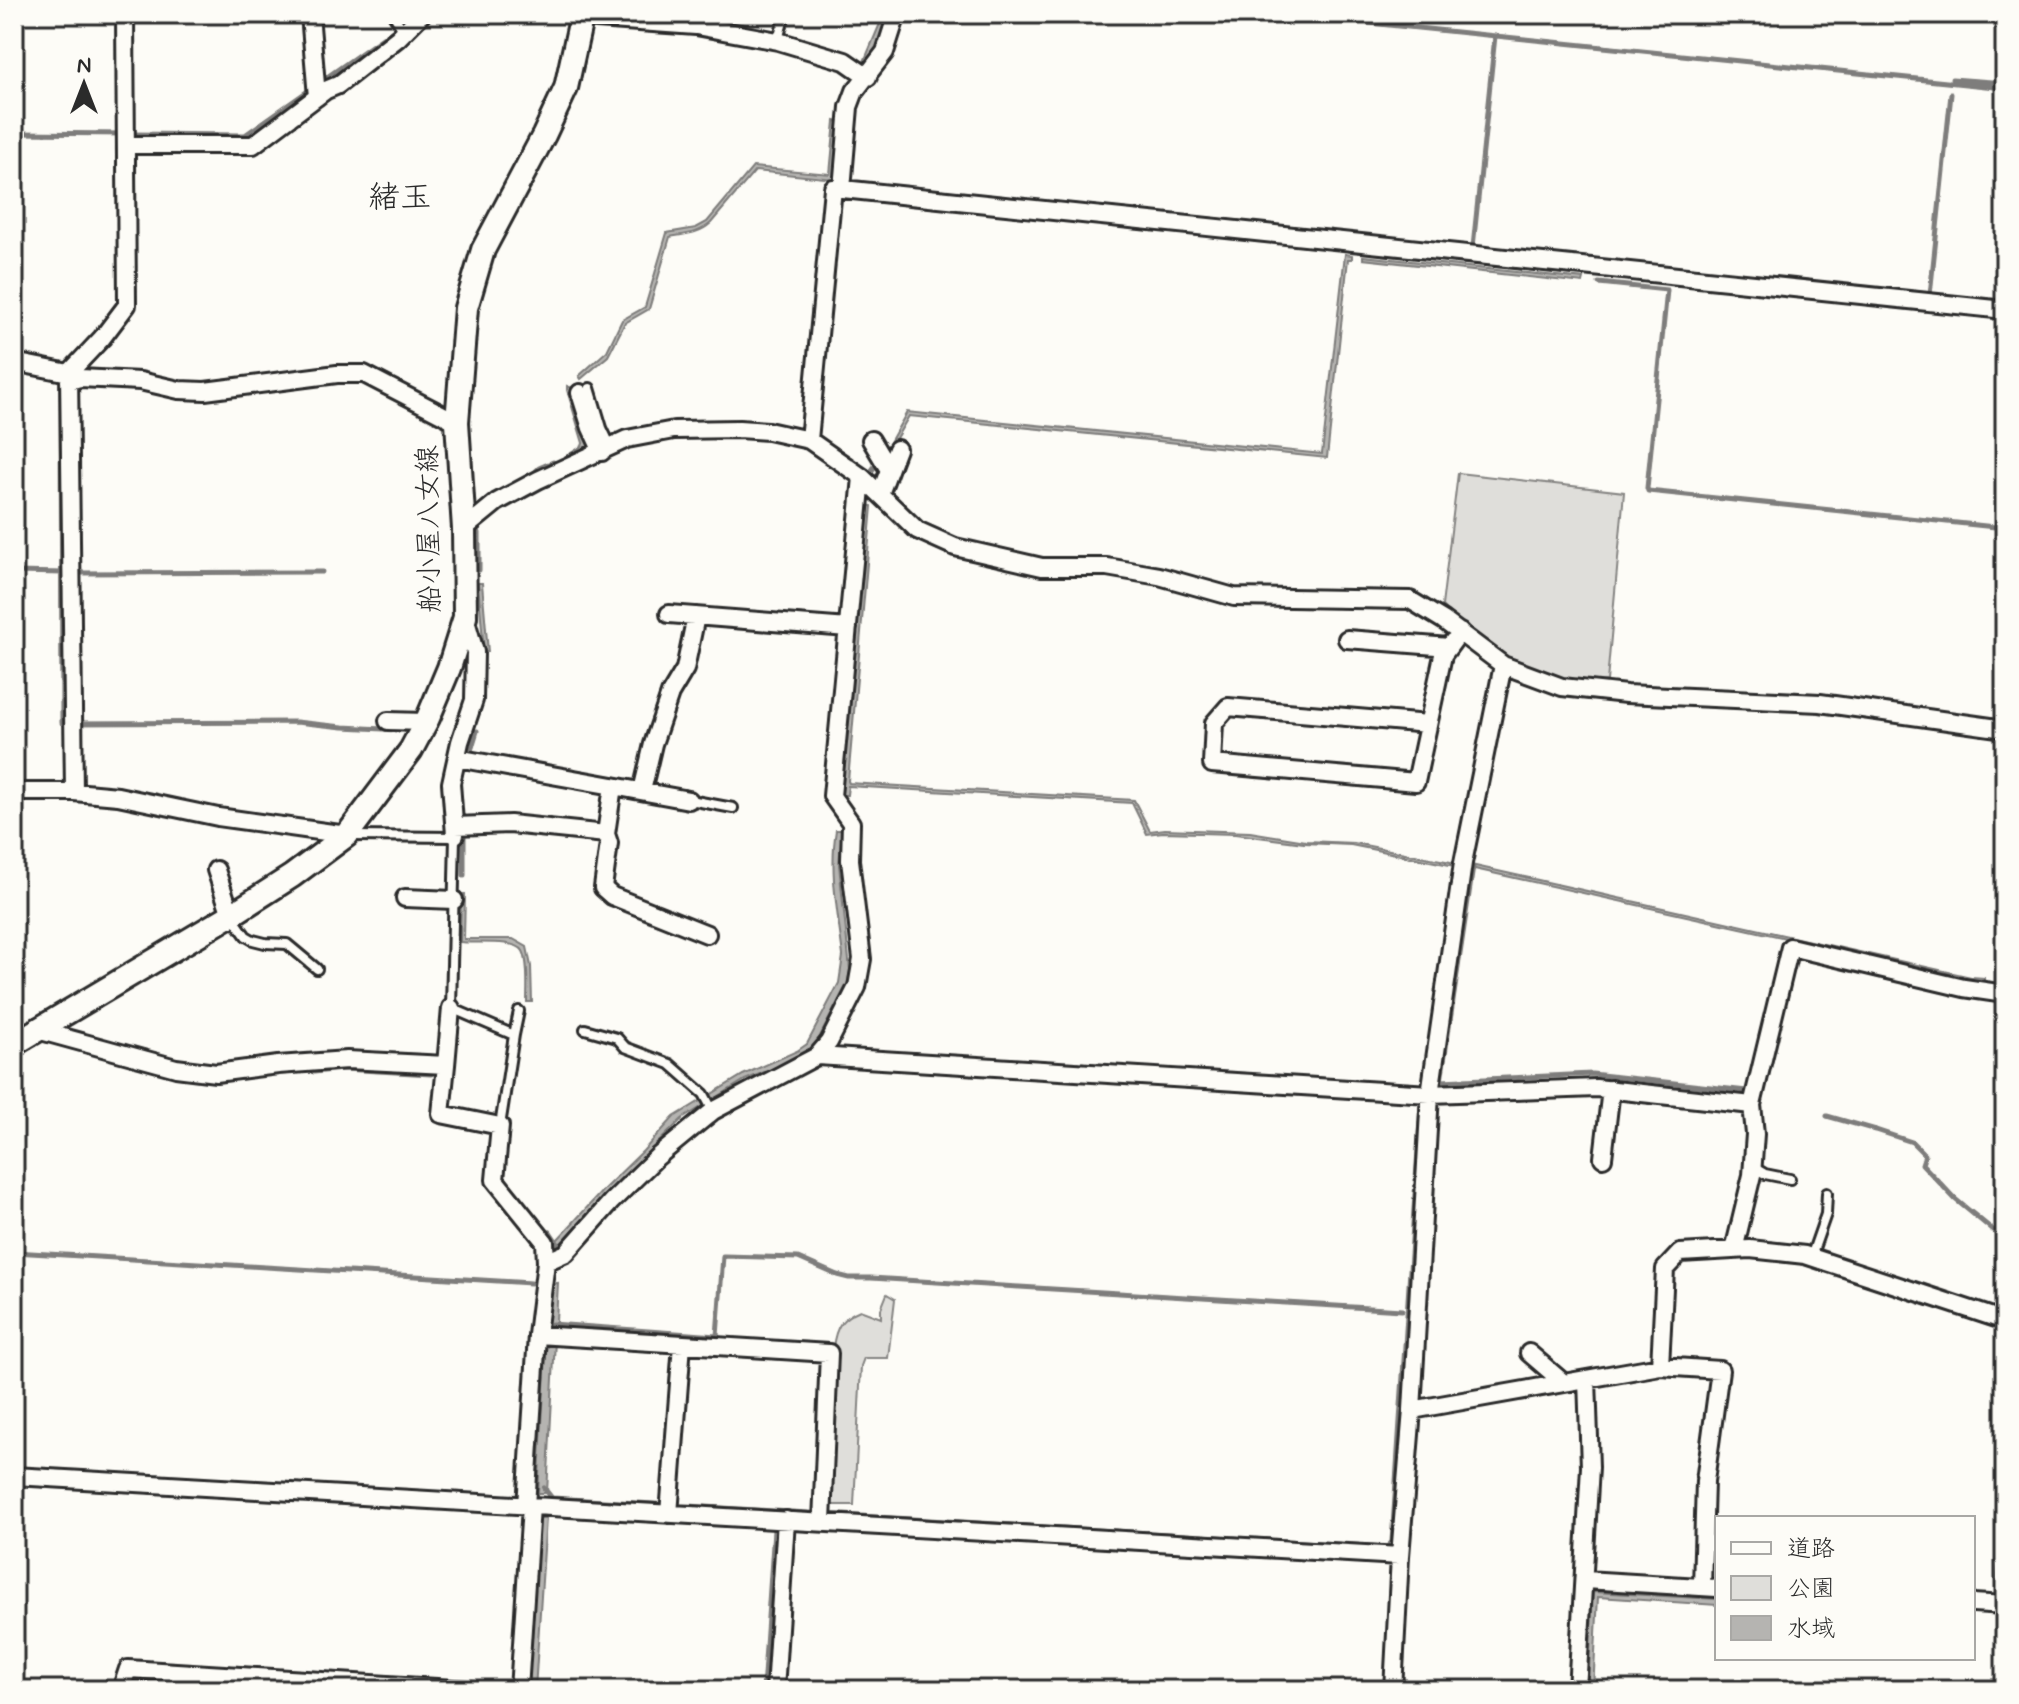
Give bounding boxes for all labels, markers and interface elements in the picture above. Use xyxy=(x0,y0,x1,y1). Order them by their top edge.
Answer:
north arrow xyxy=(44,44,124,124)
text: N xyxy=(77,52,91,80)
district label: 緒玉 xyxy=(368,177,432,219)
street label: 船小屋八女線 xyxy=(410,445,450,613)
legend xyxy=(1715,1516,1975,1660)
text: 道路 xyxy=(1787,1534,1835,1565)
text: 公園 xyxy=(1787,1574,1835,1605)
text: 水域 xyxy=(1787,1614,1835,1645)

